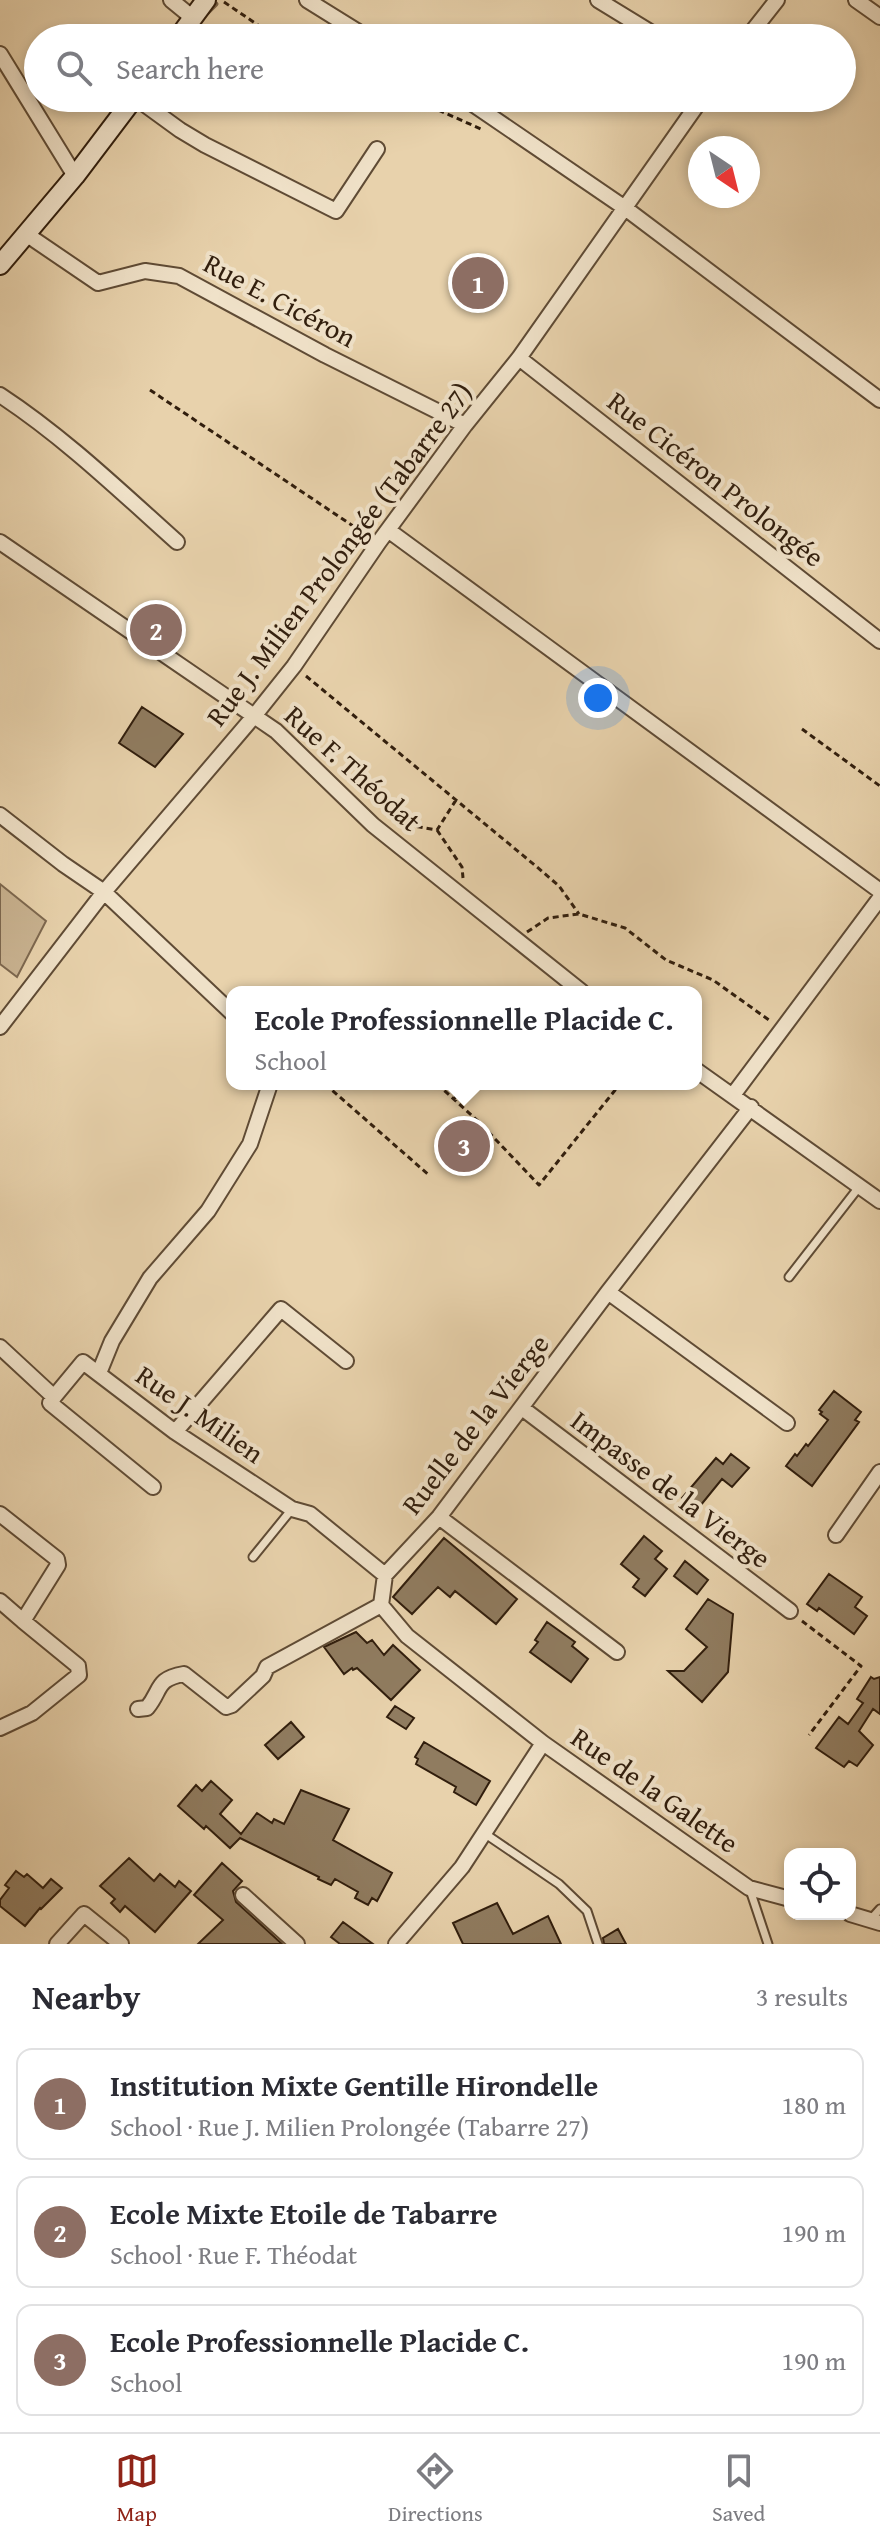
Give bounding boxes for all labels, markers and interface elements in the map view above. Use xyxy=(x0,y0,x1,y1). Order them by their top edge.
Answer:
search box xyxy=(24,24,856,112)
icon: search xyxy=(52,46,96,90)
text: Search here xyxy=(116,46,264,90)
north arrow xyxy=(688,136,760,208)
street label: Rue E. Cicéron xyxy=(197,242,364,357)
pin: 1 xyxy=(452,253,504,313)
street label: Rue J. Milien Prolongée (Tabarre 27) xyxy=(196,373,482,734)
street label: Rue Cicéron Prolongée xyxy=(599,381,833,576)
pin: 2 xyxy=(130,600,182,660)
your location xyxy=(578,678,618,718)
street label: Rue F. Théodat xyxy=(276,695,431,840)
popup xyxy=(226,986,702,1090)
text: Ecole Professionnelle Placide C. xyxy=(255,997,673,1041)
text: School xyxy=(255,1041,327,1080)
pin: 3 xyxy=(438,1116,490,1176)
street label: Ruelle de la Vierge xyxy=(391,1325,558,1523)
street label: Rue J. Milien xyxy=(128,1354,273,1473)
street label: Impasse de la Vierge xyxy=(563,1400,780,1577)
street label: Rue de la Galette xyxy=(563,1717,747,1863)
map controls xyxy=(784,1848,856,1920)
button: locate xyxy=(784,1848,856,1920)
text: Nearby xyxy=(32,1972,141,2021)
text: 3 results xyxy=(756,1977,848,2016)
text: Institution Mixte Gentille Hirondelle xyxy=(110,2063,598,2107)
text: 1 xyxy=(53,2085,67,2124)
text: 180 m xyxy=(781,2085,846,2124)
text: School · Rue J. Milien Prolongée (Tabarre 27) xyxy=(110,2107,589,2146)
text: Ecole Mixte Etoile de Tabarre xyxy=(110,2191,498,2235)
text: 2 xyxy=(53,2213,67,2252)
text: 190 m xyxy=(781,2213,846,2252)
text: School · Rue F. Théodat xyxy=(110,2235,357,2274)
text: Ecole Professionnelle Placide C. xyxy=(110,2319,529,2363)
text: 3 xyxy=(53,2341,67,2380)
text: 190 m xyxy=(781,2341,846,2380)
text: School xyxy=(110,2363,182,2402)
tab: Map xyxy=(115,2449,159,2529)
tab: Directions xyxy=(388,2449,483,2529)
tab: Saved xyxy=(712,2449,765,2529)

